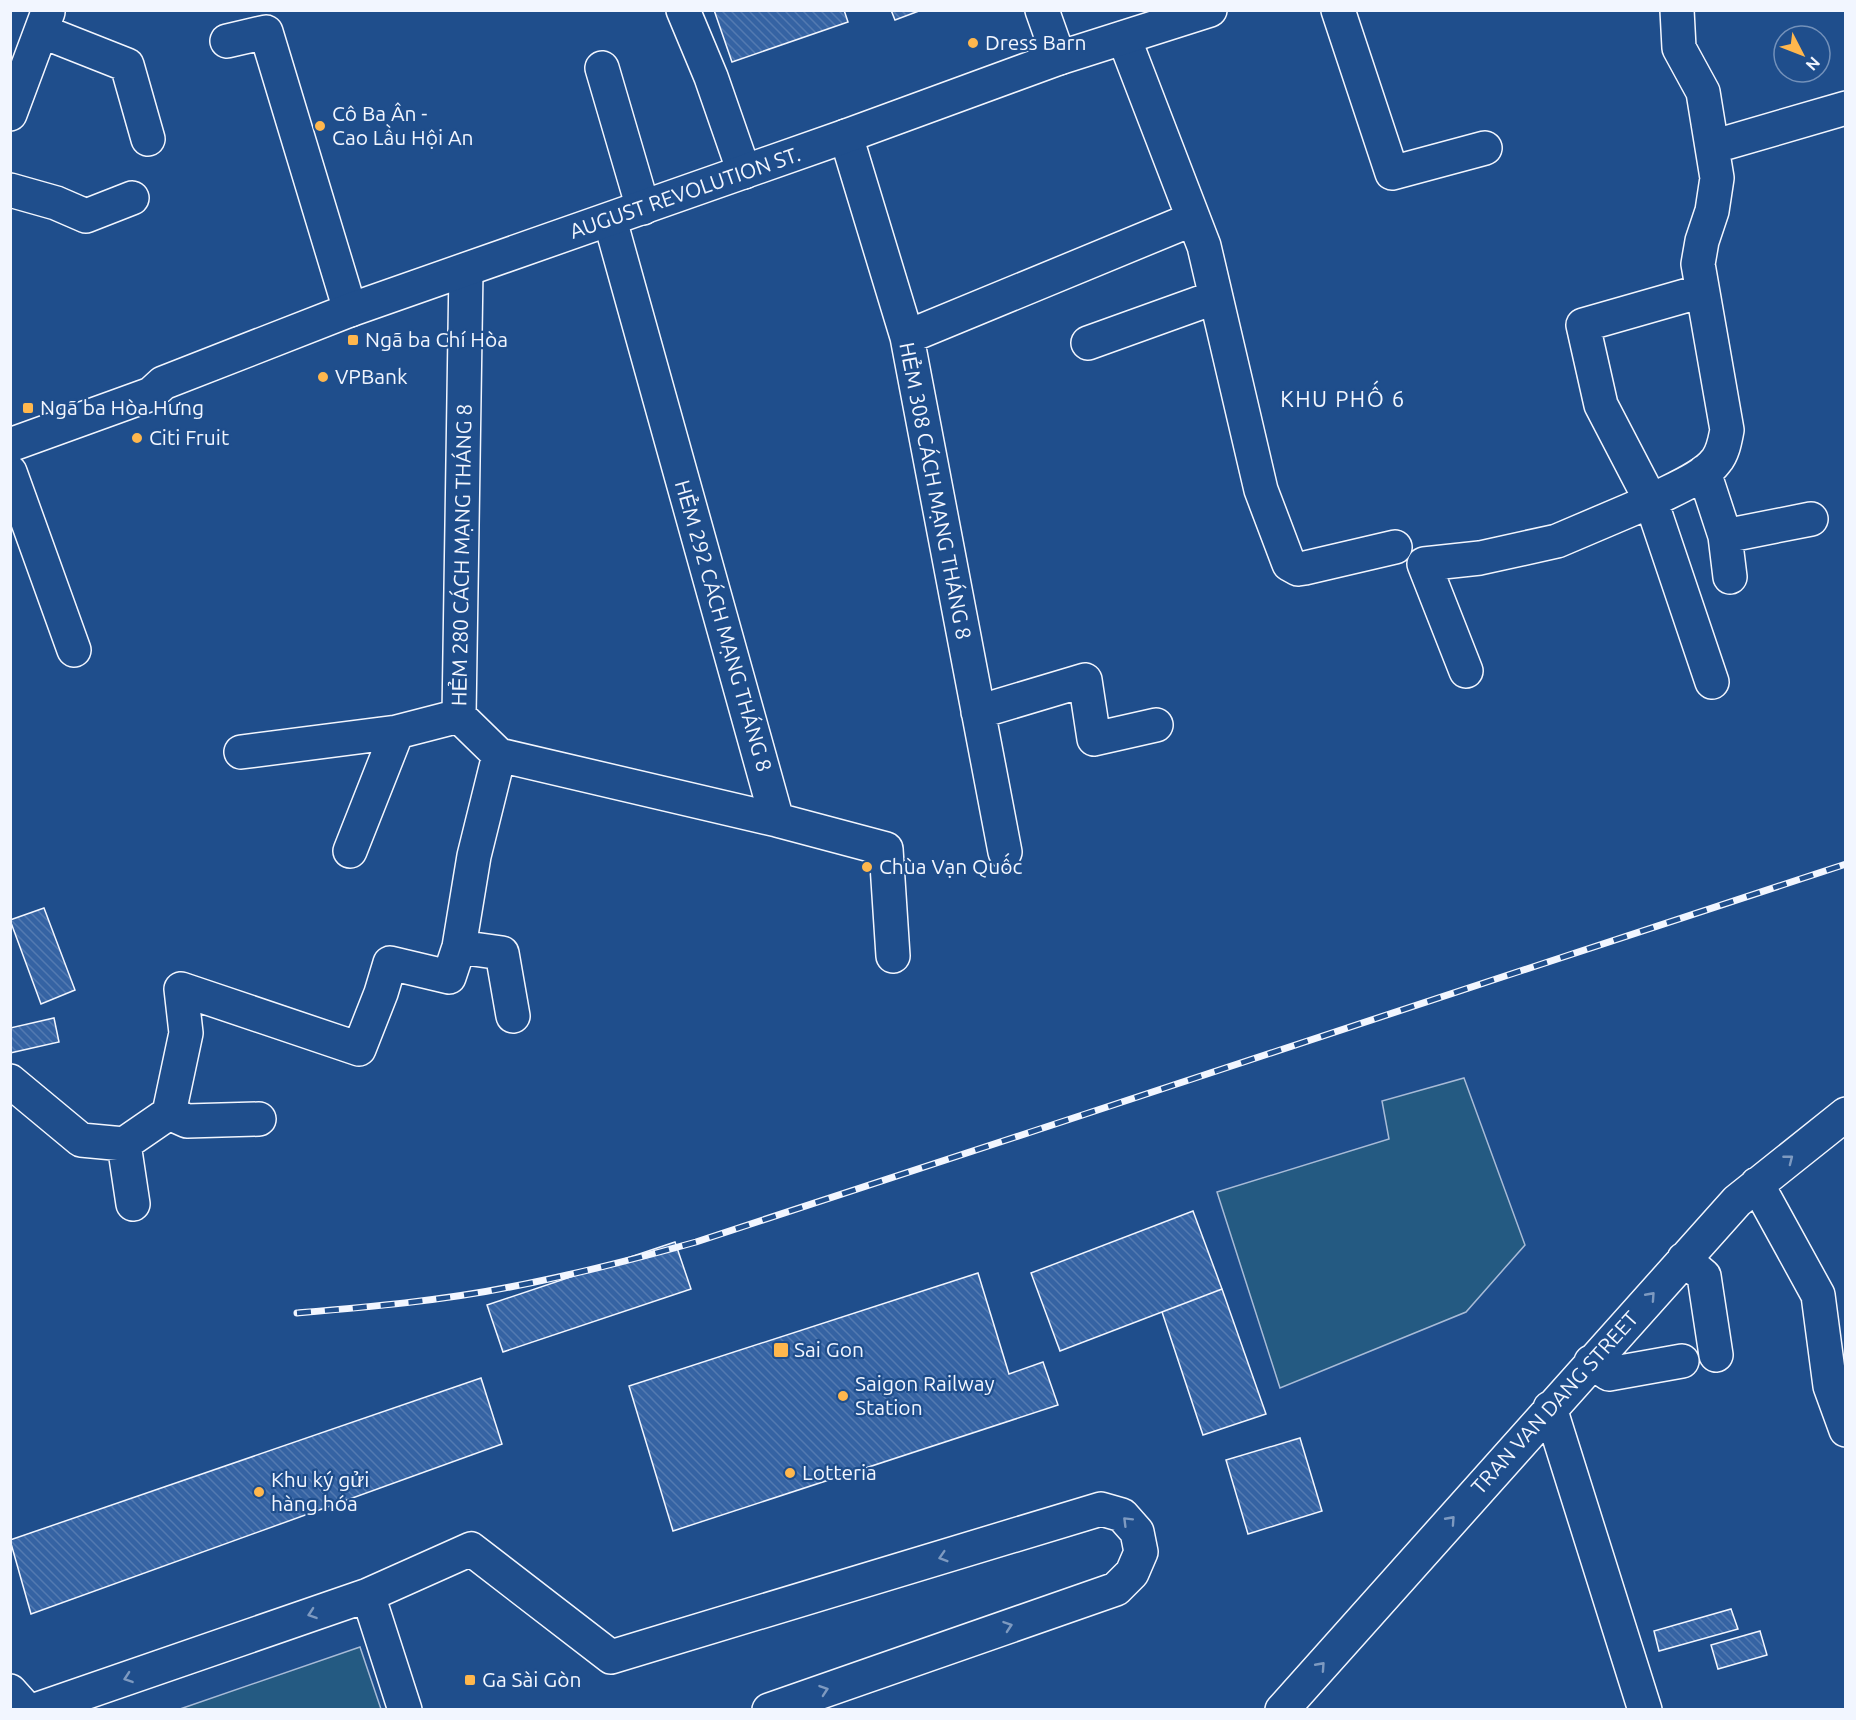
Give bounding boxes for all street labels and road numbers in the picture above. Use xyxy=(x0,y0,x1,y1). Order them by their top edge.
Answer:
street label: AUGUST REVOLUTION ST. xyxy=(566,141,803,243)
street label: HẺM 308 CÁCH MẠNG THÁNG 8 xyxy=(895,340,977,641)
street label: HẺM 280 CÁCH MẠNG THÁNG 8 xyxy=(446,404,476,706)
street label: HẺM 292 CÁCH MẠNG THÁNG 8 xyxy=(671,477,777,774)
street label: TRAN VAN DANG STREET xyxy=(1466,1306,1643,1499)

